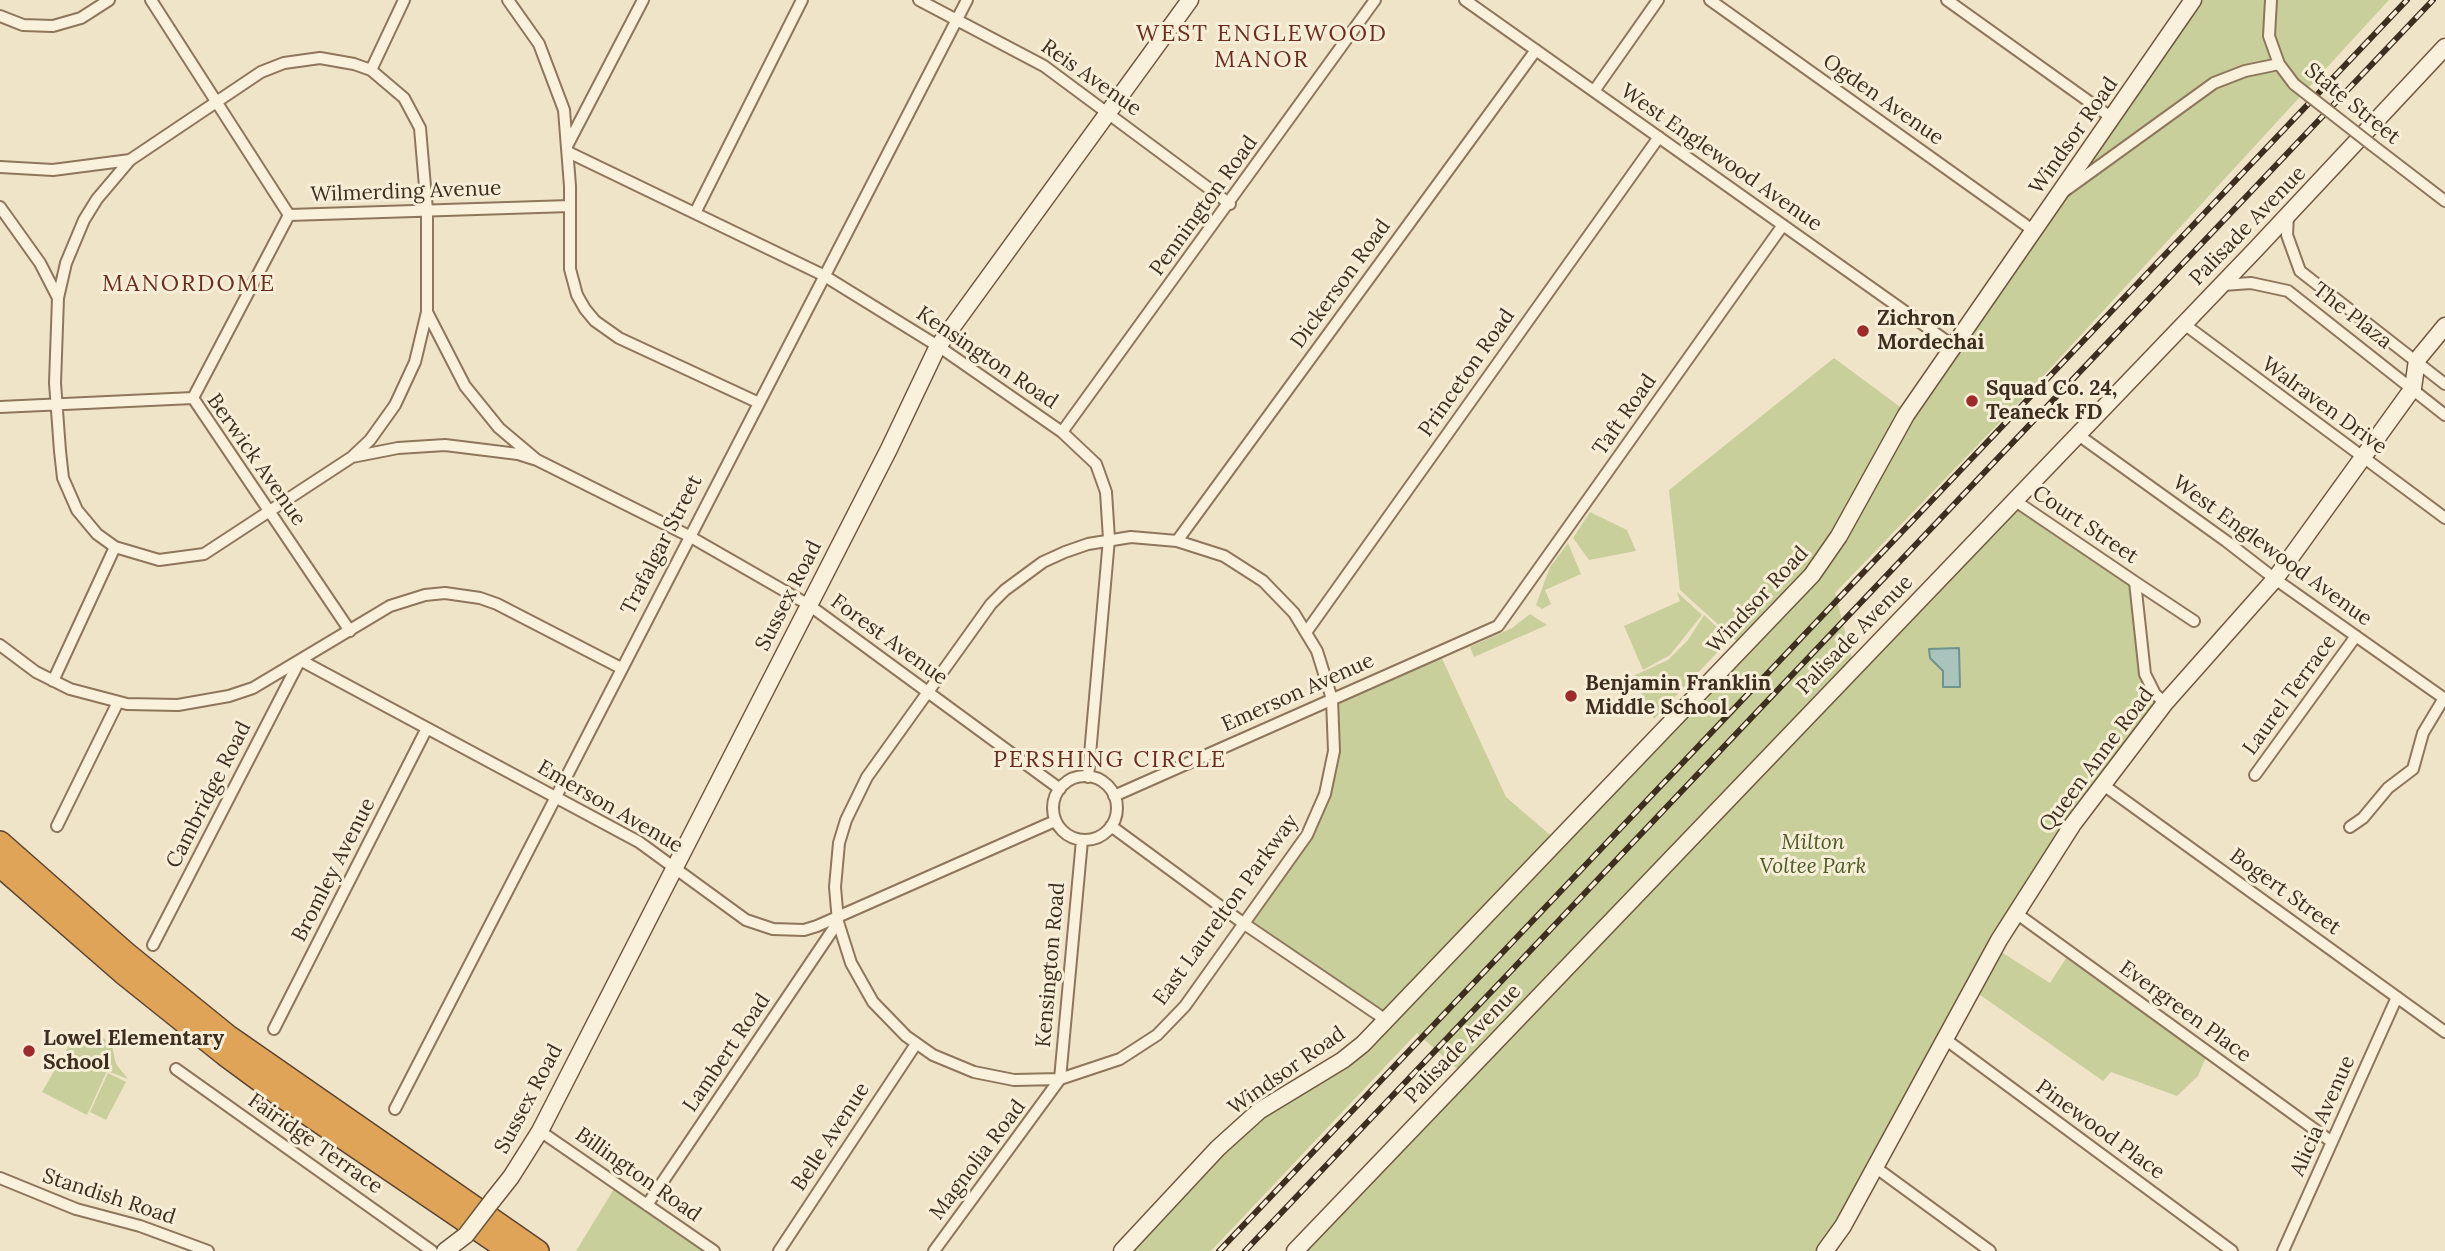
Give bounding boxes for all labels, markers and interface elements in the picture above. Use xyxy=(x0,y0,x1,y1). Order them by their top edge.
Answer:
district label: WEST ENGLEWOOD MANOR xyxy=(1138,20,1386,74)
street label: Reis Avenue xyxy=(1036,34,1146,122)
street label: Ogden Avenue xyxy=(1818,49,1948,151)
street label: State Street xyxy=(2299,58,2405,150)
street label: Windsor Road xyxy=(2024,73,2124,199)
street label: West Englewood Avenue xyxy=(1615,79,1827,237)
street label: Pennington Road xyxy=(1145,131,1263,281)
street label: Palisade Avenue xyxy=(2185,161,2311,291)
street label: Wilmerding Avenue xyxy=(310,176,502,208)
street label: Dickerson Road xyxy=(1286,215,1396,353)
district label: MANORDOME xyxy=(103,270,275,298)
street label: The Plaza xyxy=(2307,277,2397,355)
street label: Kensington Road xyxy=(911,301,1063,415)
street label: Princeton Road xyxy=(1414,304,1520,442)
place label: Zichron Mordechai xyxy=(1877,306,1984,356)
marker: Zichron Mordechai xyxy=(1855,323,1871,339)
street label: Walraven Drive xyxy=(2256,352,2392,460)
street label: Taft Road xyxy=(1588,369,1662,461)
place label: Squad Co. 24, Teaneck FD xyxy=(1986,376,2117,426)
street label: Berwick Avenue xyxy=(201,389,311,531)
marker: Squad Co. 24, Teaneck FD xyxy=(1964,393,1980,409)
street label: West Englewood Avenue xyxy=(2167,470,2377,632)
street label: Trafalgar Street xyxy=(616,471,708,619)
street label: Court Street xyxy=(2027,480,2143,570)
street label: Sussex Road xyxy=(750,537,828,655)
street label: Windsor Road xyxy=(1702,541,1814,659)
street label: Palisade Avenue xyxy=(1792,570,1918,700)
street label: Forest Avenue xyxy=(826,589,952,691)
street label: Laurel Terrace xyxy=(2238,630,2342,760)
street label: Emerson Avenue xyxy=(1218,648,1378,738)
place label: Benjamin Franklin Middle School xyxy=(1585,671,1771,721)
street label: Queen Anne Road xyxy=(2034,683,2160,837)
marker: Benjamin Franklin Middle School xyxy=(1563,688,1579,704)
street label: Cambridge Road xyxy=(161,717,257,873)
district label: PERSHING CIRCLE xyxy=(995,746,1225,774)
street label: Emerson Avenue xyxy=(533,755,687,859)
street label: Bromley Avenue xyxy=(287,794,381,946)
street label: East Laurelton Parkway xyxy=(1148,810,1304,1010)
park label: Milton Voltee Park xyxy=(1760,830,1866,880)
street label: Bogert Street xyxy=(2225,843,2345,941)
street label: Kensington Road xyxy=(1031,881,1071,1049)
street label: Evergreen Place xyxy=(2114,956,2256,1068)
street label: Palisade Avenue xyxy=(1400,979,1526,1109)
street label: Lambert Road xyxy=(678,989,776,1117)
street label: Windsor Road xyxy=(1224,1021,1350,1121)
place label: Lowel Elementary School xyxy=(43,1026,224,1076)
street label: Sussex Road xyxy=(490,1040,568,1158)
marker: Lowel Elementary School xyxy=(21,1043,37,1059)
street label: Alicia Avenue xyxy=(2285,1052,2361,1180)
street label: Pinewood Place xyxy=(2031,1075,2169,1185)
street label: Belle Avenue xyxy=(787,1078,875,1196)
street label: Fairidge Terrace xyxy=(243,1088,387,1200)
street label: Magnolia Road xyxy=(925,1095,1031,1225)
street label: Billington Road xyxy=(570,1122,706,1228)
street label: Standish Road xyxy=(39,1164,179,1230)

